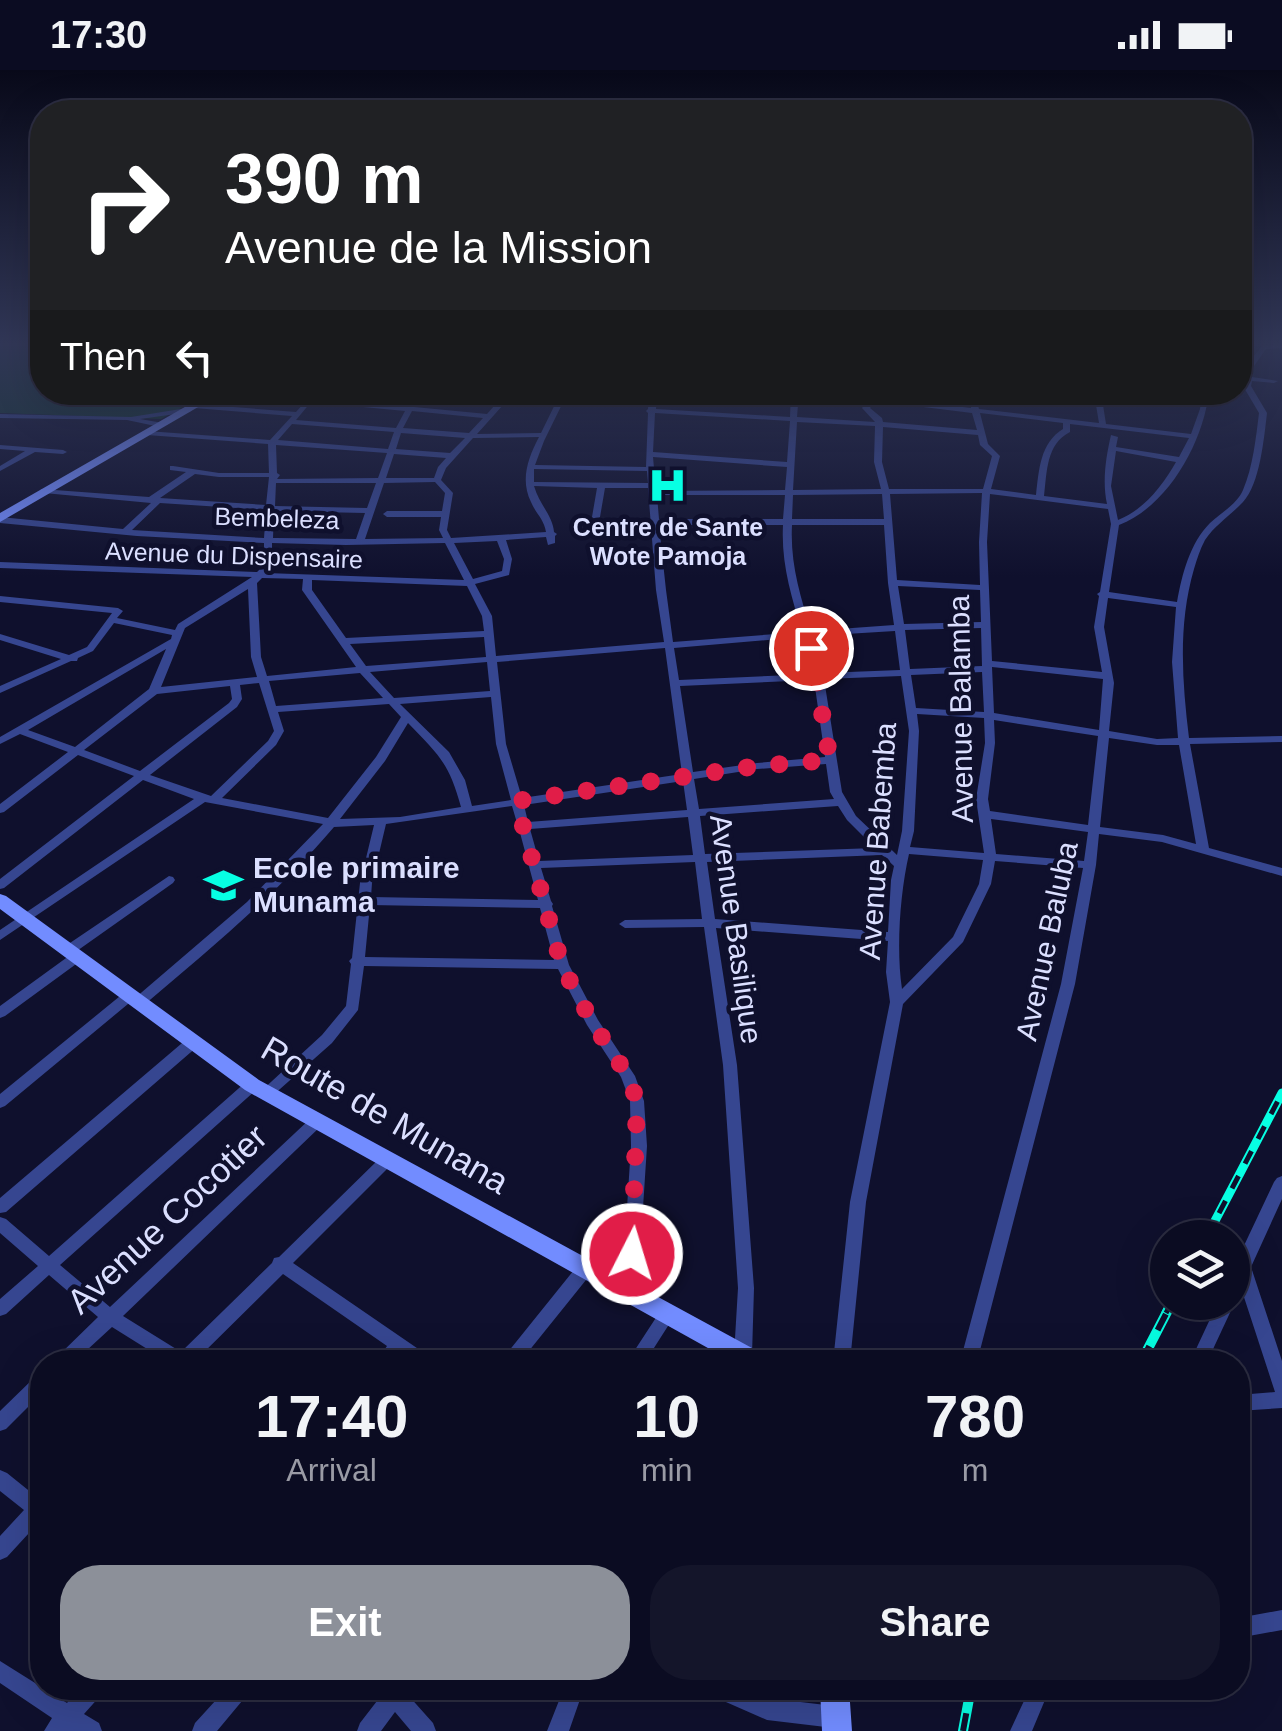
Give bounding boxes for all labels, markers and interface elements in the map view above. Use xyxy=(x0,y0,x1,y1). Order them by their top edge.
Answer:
text: 17:30 xyxy=(50,14,147,56)
icon: right xyxy=(60,140,190,270)
text: 390 m xyxy=(225,140,423,218)
text: Avenue de la Mission xyxy=(225,222,652,273)
icon: left xyxy=(167,330,222,385)
text: Then xyxy=(60,336,147,378)
hospital icon: Centre de Sante Wote Pamoja xyxy=(647,465,689,507)
street label: Bembeleza xyxy=(214,502,340,534)
place label: Centre de Sante Wote Pamoja xyxy=(573,513,763,570)
street label: Avenue du Dispensaire xyxy=(105,537,363,573)
street label: Avenue Balamba xyxy=(942,594,979,823)
pin xyxy=(769,606,854,691)
icon: arrive xyxy=(784,621,839,676)
street label: Avenue Babemba xyxy=(853,721,902,961)
street label: Avenue Basilique xyxy=(704,812,769,1046)
street label: Avenue Baluba xyxy=(1009,838,1084,1044)
place label: Ecole primaire Munama xyxy=(253,851,460,918)
school or university icon: Ecole primaire Munama xyxy=(202,864,244,906)
street label: Route de Munana xyxy=(255,1028,516,1201)
street label: Avenue Cocotier xyxy=(59,1116,275,1321)
position arrow xyxy=(580,1202,684,1306)
map controls xyxy=(1150,1220,1250,1320)
button: layers xyxy=(1150,1220,1250,1320)
text: 17:40 xyxy=(255,1383,408,1450)
text: 10 xyxy=(633,1383,700,1450)
text: 780 xyxy=(925,1383,1025,1450)
text: Arrival xyxy=(286,1452,377,1488)
text: min xyxy=(641,1452,692,1488)
text: m xyxy=(962,1452,988,1488)
button: Exit xyxy=(60,1565,630,1680)
button: Share xyxy=(650,1565,1220,1680)

